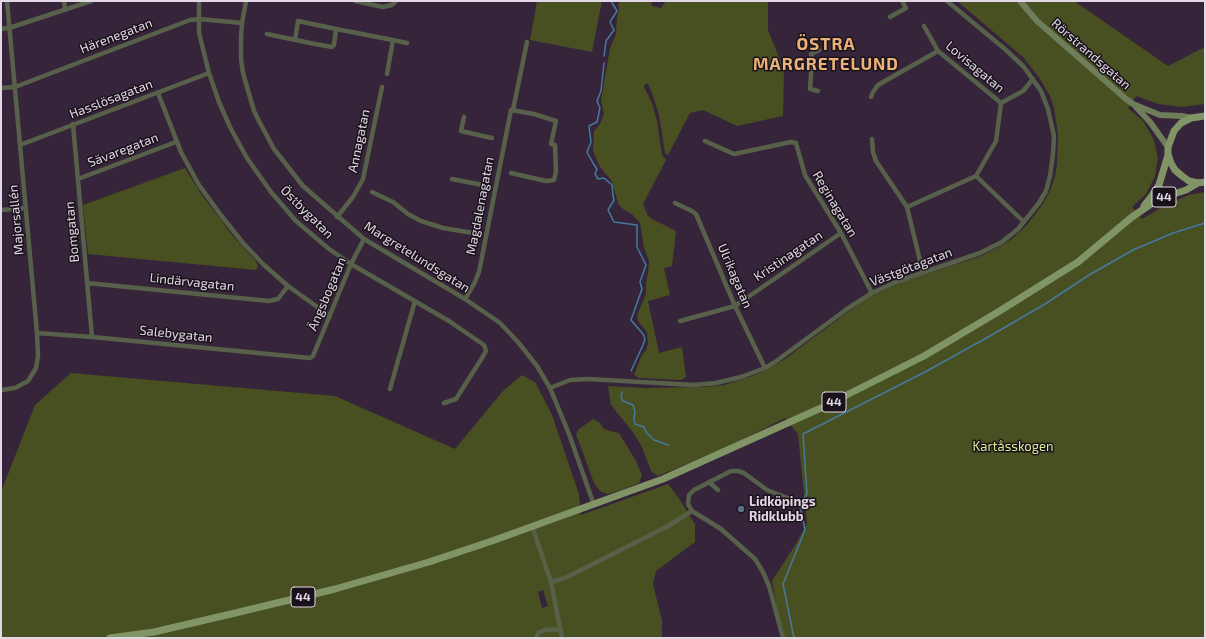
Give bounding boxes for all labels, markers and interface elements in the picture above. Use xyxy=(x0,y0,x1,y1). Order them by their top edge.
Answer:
street label: Härenegatan xyxy=(78,15,154,57)
street label: Rörstrandsgatan xyxy=(1048,15,1134,93)
district label: ÖSTRA MARGRETELUND xyxy=(753,34,899,74)
street label: Lovisagatan xyxy=(942,38,1008,96)
street label: Hasslösagatan xyxy=(67,76,155,122)
street label: Annagatan xyxy=(345,108,373,174)
street label: Sävaregatan xyxy=(85,129,161,171)
street label: Magdalenagatan xyxy=(463,156,497,256)
street label: Reginagatan xyxy=(809,168,861,240)
street label: Östbygatan xyxy=(277,182,337,242)
street label: Majorsallén xyxy=(5,184,27,256)
road number: 44 xyxy=(1152,187,1176,207)
street label: Bomgatan xyxy=(62,201,82,263)
street label: Margretelundsgatan xyxy=(361,218,473,296)
street label: Kristinagatan xyxy=(751,227,825,285)
street label: Ulrikagatan xyxy=(714,241,756,311)
street label: Västgötagatan xyxy=(868,244,954,290)
street label: Ängsbogatan xyxy=(305,255,349,333)
street label: Lindärvagatan xyxy=(149,270,235,294)
street label: Salebygatan xyxy=(139,322,213,346)
road number: 44 xyxy=(822,392,846,412)
park label: Kartåsskogen xyxy=(973,439,1053,455)
place label: Lidköpings Ridklubb xyxy=(749,494,816,525)
marker: Lidköpings Ridklubb xyxy=(736,504,746,514)
road number: 44 xyxy=(291,587,315,607)

